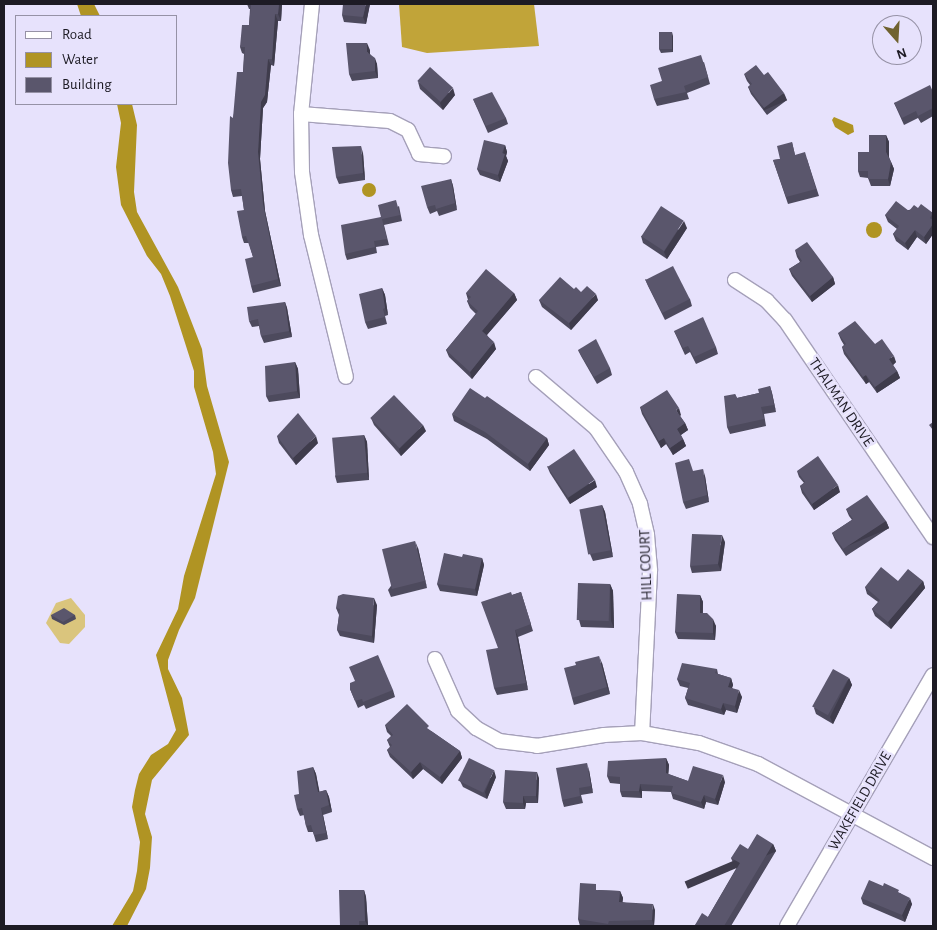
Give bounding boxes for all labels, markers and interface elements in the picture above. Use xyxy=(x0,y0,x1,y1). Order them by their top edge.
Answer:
legend xyxy=(15,15,178,105)
north arrow xyxy=(872,15,922,65)
text: Road xyxy=(62,27,92,42)
text: N xyxy=(895,45,908,61)
text: Water xyxy=(62,52,98,67)
text: Building xyxy=(62,77,112,92)
street label: THALMAN DRIVE xyxy=(805,354,877,450)
street label: HILL COURT xyxy=(636,529,656,601)
street label: WAKEFIELD DRIVE xyxy=(825,749,895,853)

